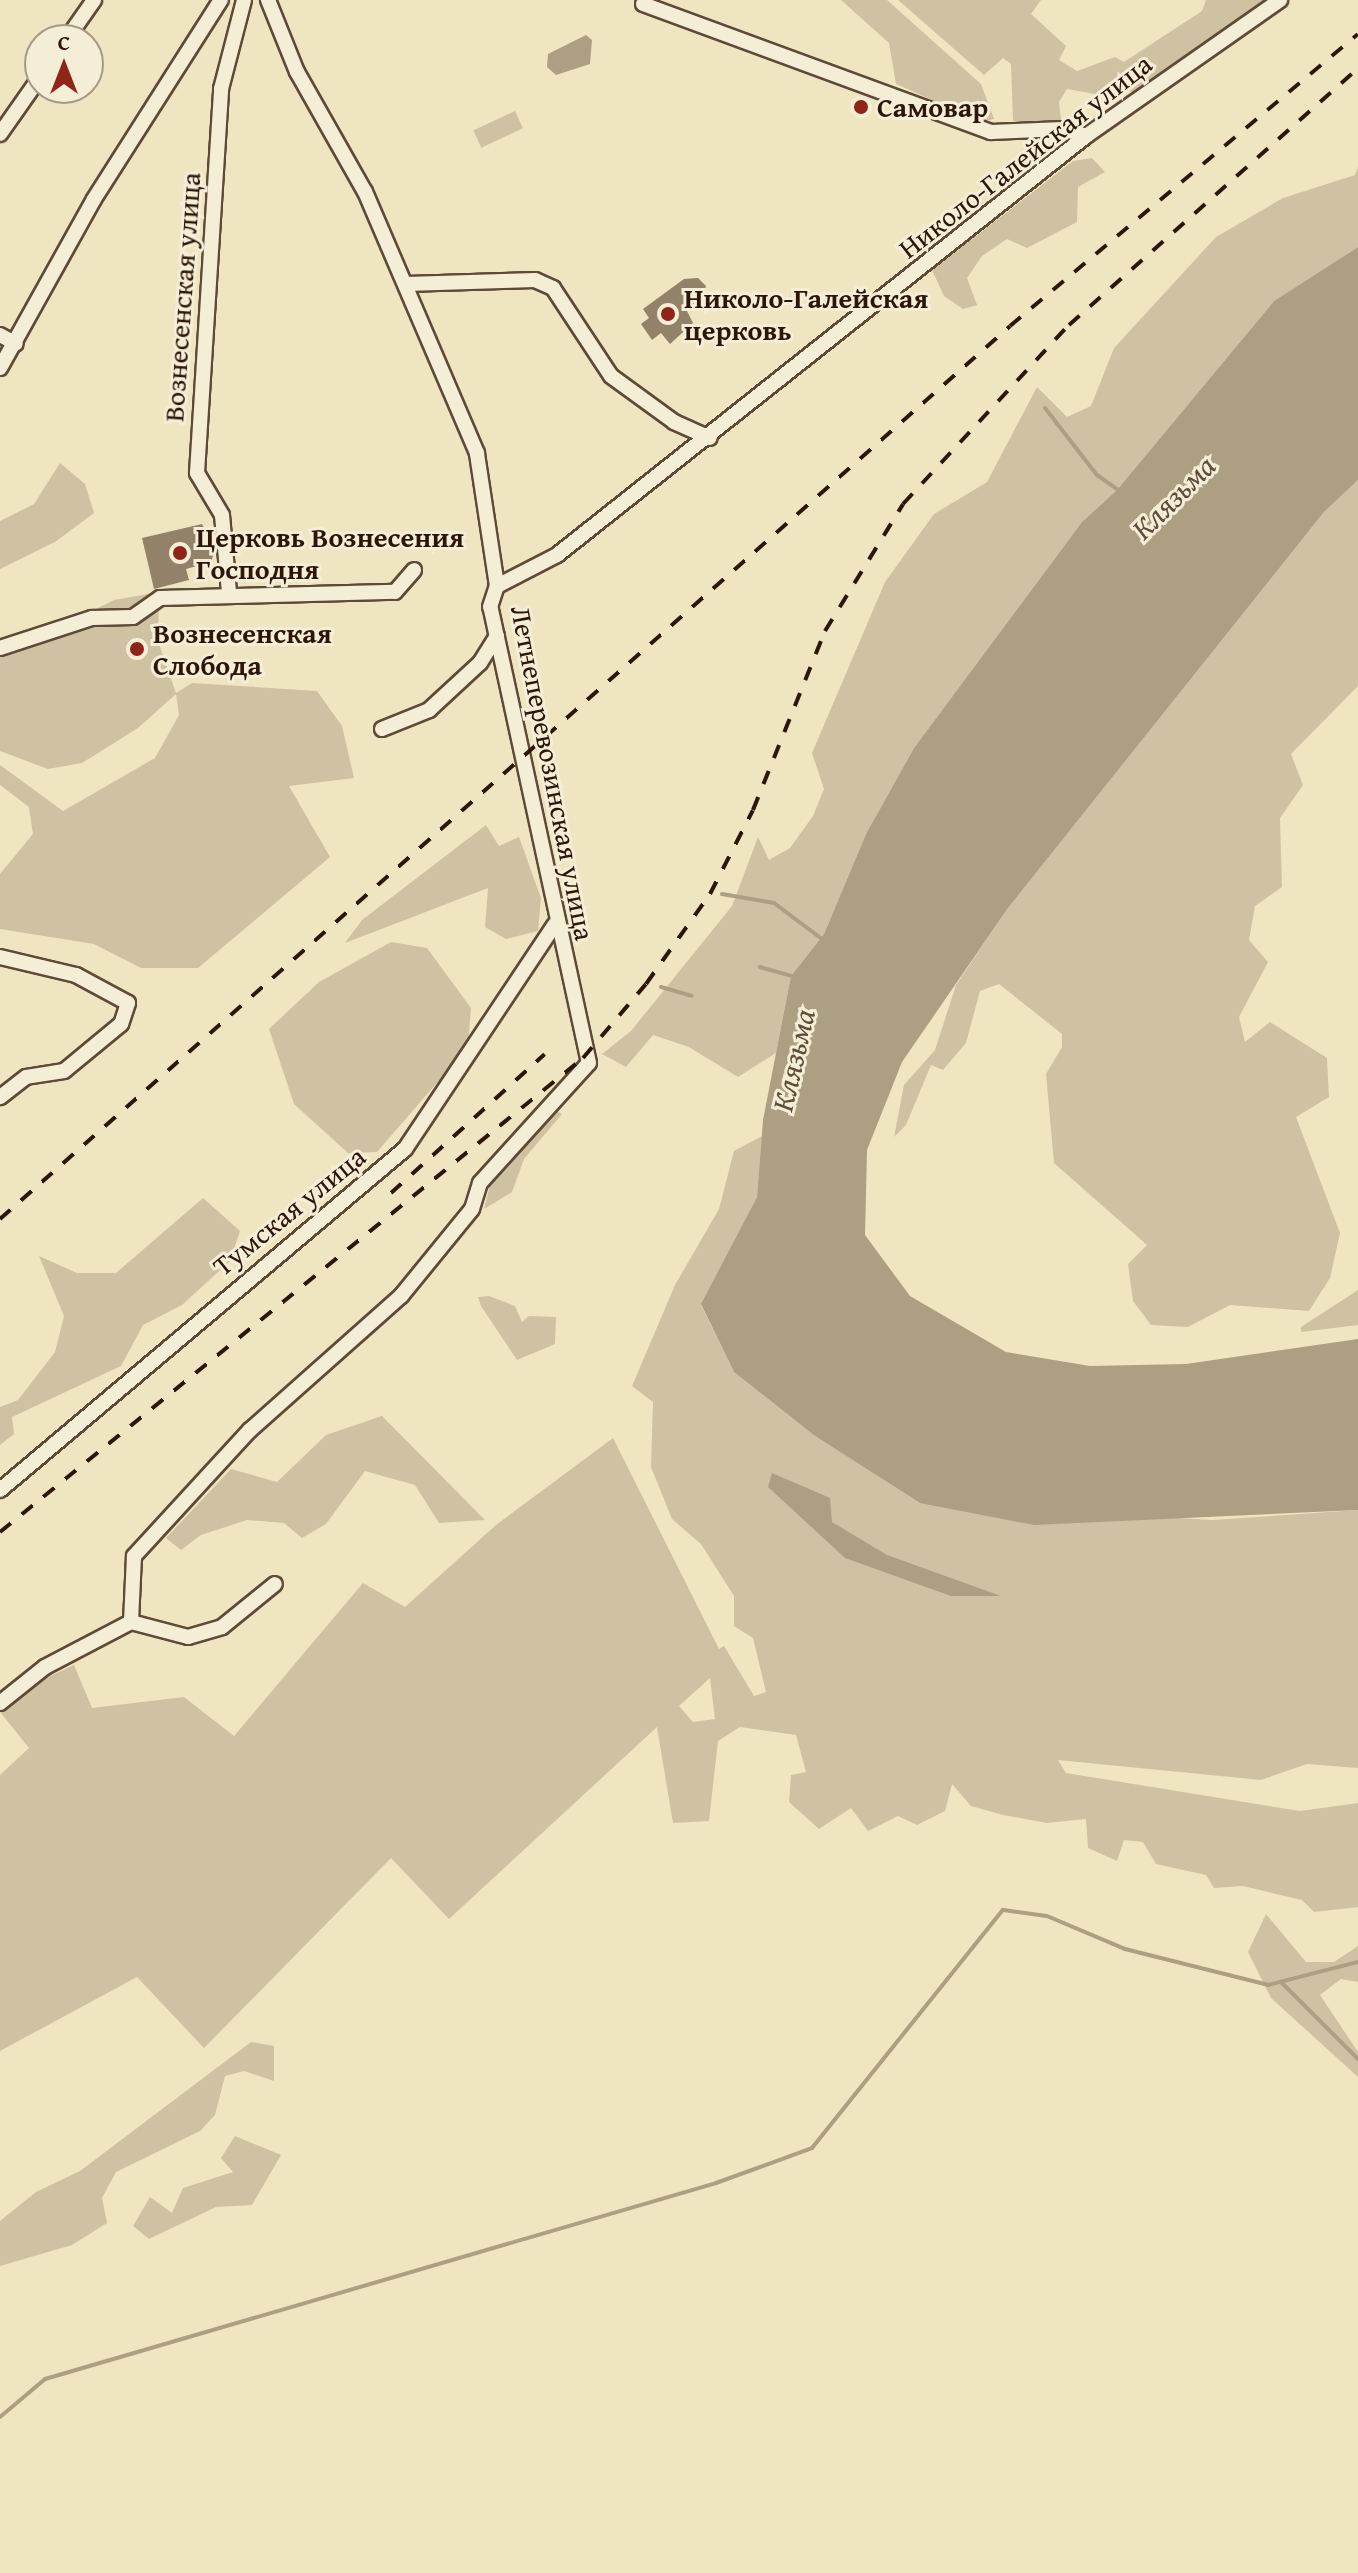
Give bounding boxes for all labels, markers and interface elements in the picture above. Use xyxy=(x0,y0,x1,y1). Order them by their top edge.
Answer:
north arrow xyxy=(24,24,104,104)
text: С xyxy=(58,26,70,58)
street label: Николо-Галейская улица xyxy=(892,47,1158,265)
place label: Самовар xyxy=(877,90,988,124)
marker: Самовар xyxy=(852,98,870,116)
street label: Вознесенская улица xyxy=(157,171,207,423)
place label: Николо-Галейская церковь xyxy=(684,281,928,347)
marker: Николо-Галейская церковь xyxy=(659,305,677,323)
water label: Клязьма xyxy=(1124,448,1222,546)
place label: Церковь Вознесения Господня xyxy=(196,520,464,586)
marker: Церковь Вознесения Господня xyxy=(171,544,189,562)
street label: Летнеперевозинская улица xyxy=(504,603,602,943)
place label: Вознесенская Слобода xyxy=(153,616,332,682)
marker: Вознесенская Слобода xyxy=(128,640,146,658)
water label: Клязьма xyxy=(764,1005,822,1115)
street label: Тумская улица xyxy=(206,1139,372,1283)

